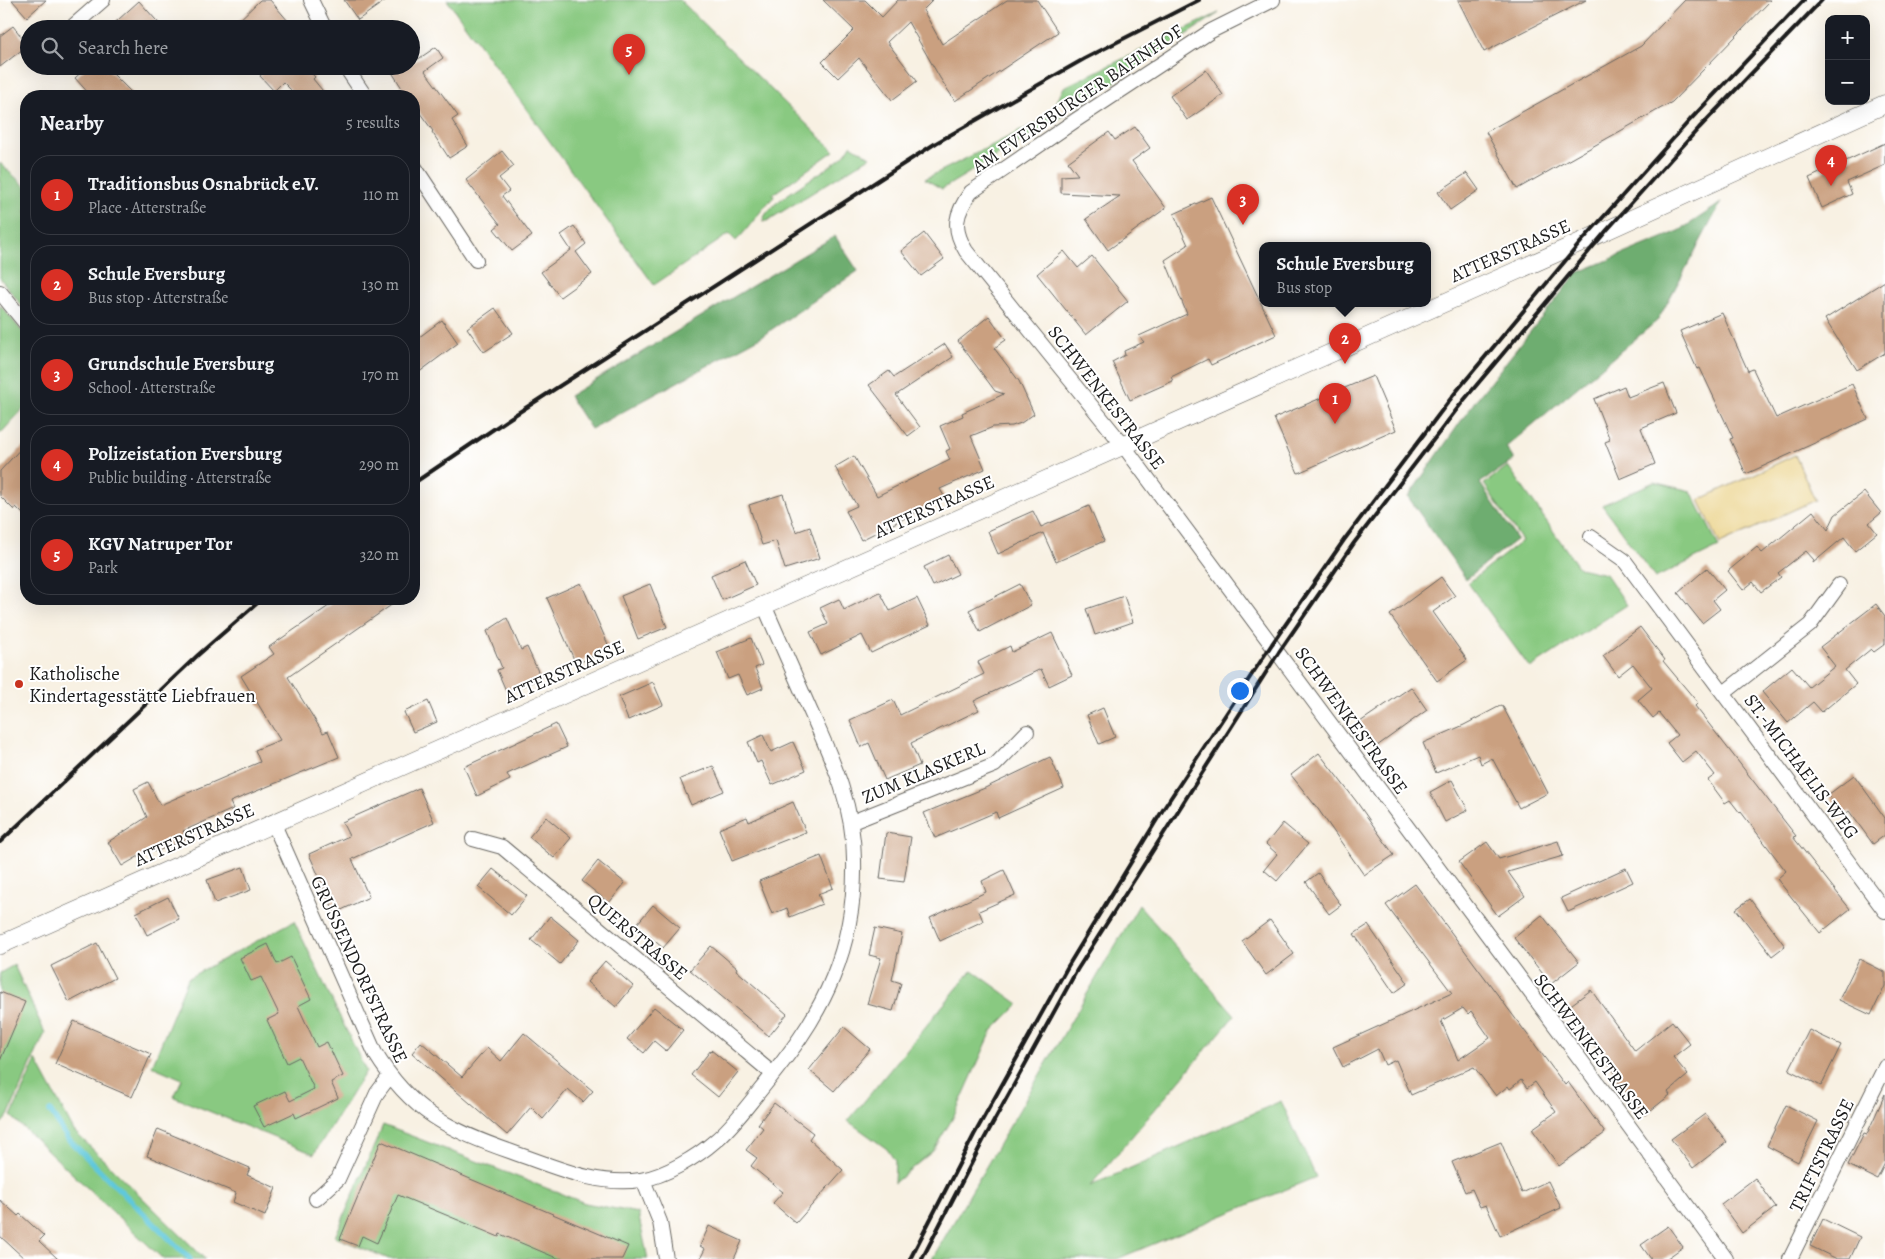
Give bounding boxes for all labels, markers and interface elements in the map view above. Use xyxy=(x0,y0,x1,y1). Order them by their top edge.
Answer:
map controls xyxy=(1825,15,1870,105)
button: + xyxy=(1825,15,1870,60)
street label: AM EVERSBURGER BAHNHOF xyxy=(966,18,1188,180)
search box xyxy=(20,20,420,75)
icon: search xyxy=(38,34,66,62)
pin: 5 xyxy=(613,34,645,75)
text: Search here xyxy=(78,35,168,61)
button: − xyxy=(1825,60,1870,105)
text: Nearby xyxy=(40,109,103,137)
text: 5 results xyxy=(346,112,400,134)
pin: 4 xyxy=(1815,145,1847,186)
text: Traditionsbus Osnabrück e.V. xyxy=(88,171,319,197)
text: 1 xyxy=(54,184,60,206)
text: 110 m xyxy=(363,184,399,206)
pin: 3 xyxy=(1227,184,1259,225)
text: Place · Atterstraße xyxy=(88,197,206,219)
street label: ATTERSTRASSE xyxy=(1445,213,1575,289)
popup xyxy=(1259,242,1431,307)
text: Schule Eversburg xyxy=(1276,251,1414,277)
text: Schule Eversburg xyxy=(88,261,225,287)
text: 2 xyxy=(53,274,61,296)
text: 130 m xyxy=(362,274,399,296)
text: Bus stop xyxy=(1276,277,1332,299)
text: Bus stop · Atterstraße xyxy=(88,287,228,309)
street label: SCHWENKESTRASSE xyxy=(1042,320,1171,475)
pin: 2 xyxy=(1329,323,1361,364)
text: Grundschule Eversburg xyxy=(88,351,274,377)
text: 3 xyxy=(54,364,60,386)
text: 170 m xyxy=(362,364,399,386)
text: School · Atterstraße xyxy=(88,377,216,399)
pin: 1 xyxy=(1319,383,1351,424)
text: Polizeistation Eversburg xyxy=(88,441,282,467)
text: 4 xyxy=(53,454,61,476)
text: 290 m xyxy=(359,454,399,476)
text: Public building · Atterstraße xyxy=(88,467,272,489)
street label: ATTERSTRASSE xyxy=(869,469,999,545)
text: KGV Natruper Tor xyxy=(88,531,233,557)
text: 5 xyxy=(54,544,60,566)
text: 320 m xyxy=(360,544,399,566)
text: Park xyxy=(88,557,118,579)
street label: ATTERSTRASSE xyxy=(499,634,629,710)
street label: SCHWENKESTRASSE xyxy=(1289,642,1414,800)
place label: Katholische Kindertagesstätte Liebfrauen xyxy=(29,661,256,709)
marker: Katholische Kindertagesstätte Liebfrauen xyxy=(13,678,25,690)
your location xyxy=(1227,678,1253,704)
street label: ST.-MICHAELIS-WEG xyxy=(1738,689,1864,845)
street label: ZUM KLASKERL xyxy=(858,735,989,811)
street label: ATTERSTRASSE xyxy=(129,797,259,873)
street label: GRUSSENDORFSTRASSE xyxy=(304,871,414,1067)
street label: QUERSTRASSE xyxy=(582,887,693,986)
street label: SCHWENKESTRASSE xyxy=(1528,968,1655,1125)
street label: TRIFTSTRASSE xyxy=(1783,1094,1861,1217)

